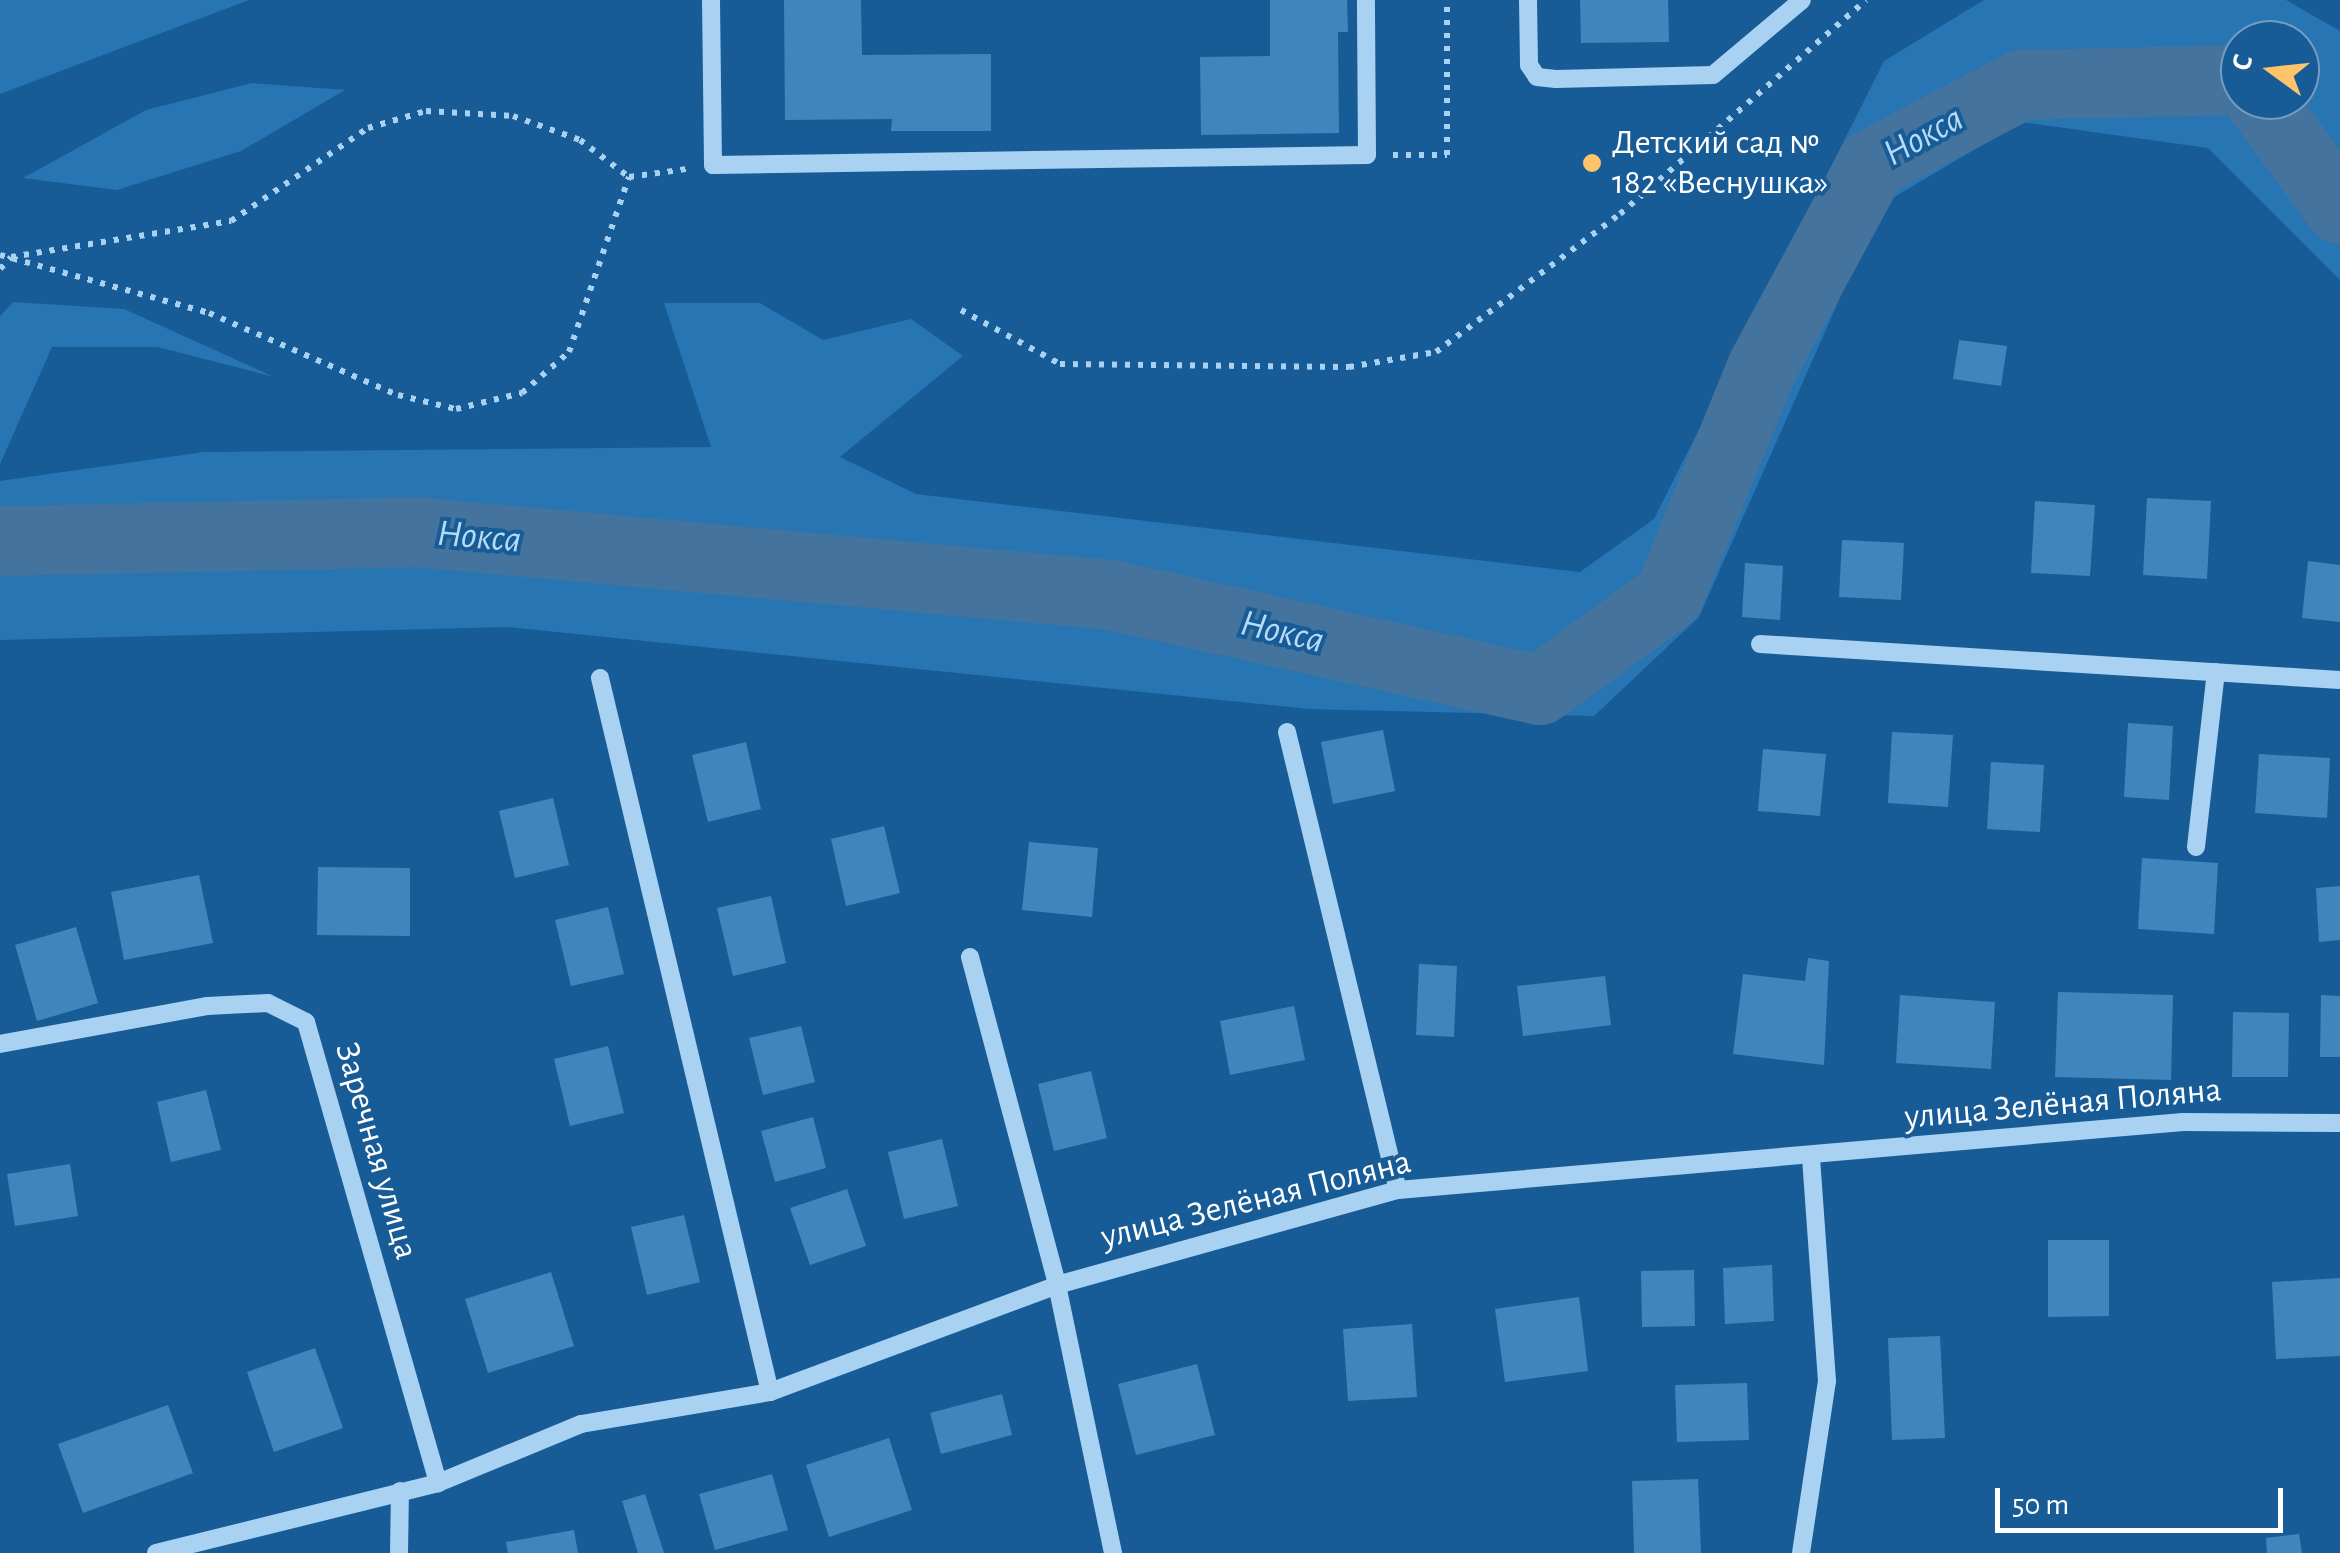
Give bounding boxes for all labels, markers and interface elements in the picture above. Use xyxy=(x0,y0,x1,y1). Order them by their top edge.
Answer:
north arrow xyxy=(2220,20,2320,120)
text: С xyxy=(2227,52,2258,74)
water label: Нокса xyxy=(1876,97,1972,177)
place label: Детский сад № 182 «Веснушка» xyxy=(1612,122,1828,204)
marker: Детский сад № 182 «Веснушка» xyxy=(1581,152,1603,174)
water label: Нокса xyxy=(435,512,523,564)
water label: Нокса xyxy=(1236,601,1328,665)
street label: Заречная улица xyxy=(325,1038,427,1264)
street label: улица Зелёная Поляна xyxy=(1903,1069,2223,1139)
street label: улица Зелёная Поляна xyxy=(1097,1141,1415,1259)
scale bar xyxy=(2000,1468,2288,1530)
text: 50 m xyxy=(2012,1490,2069,1520)

